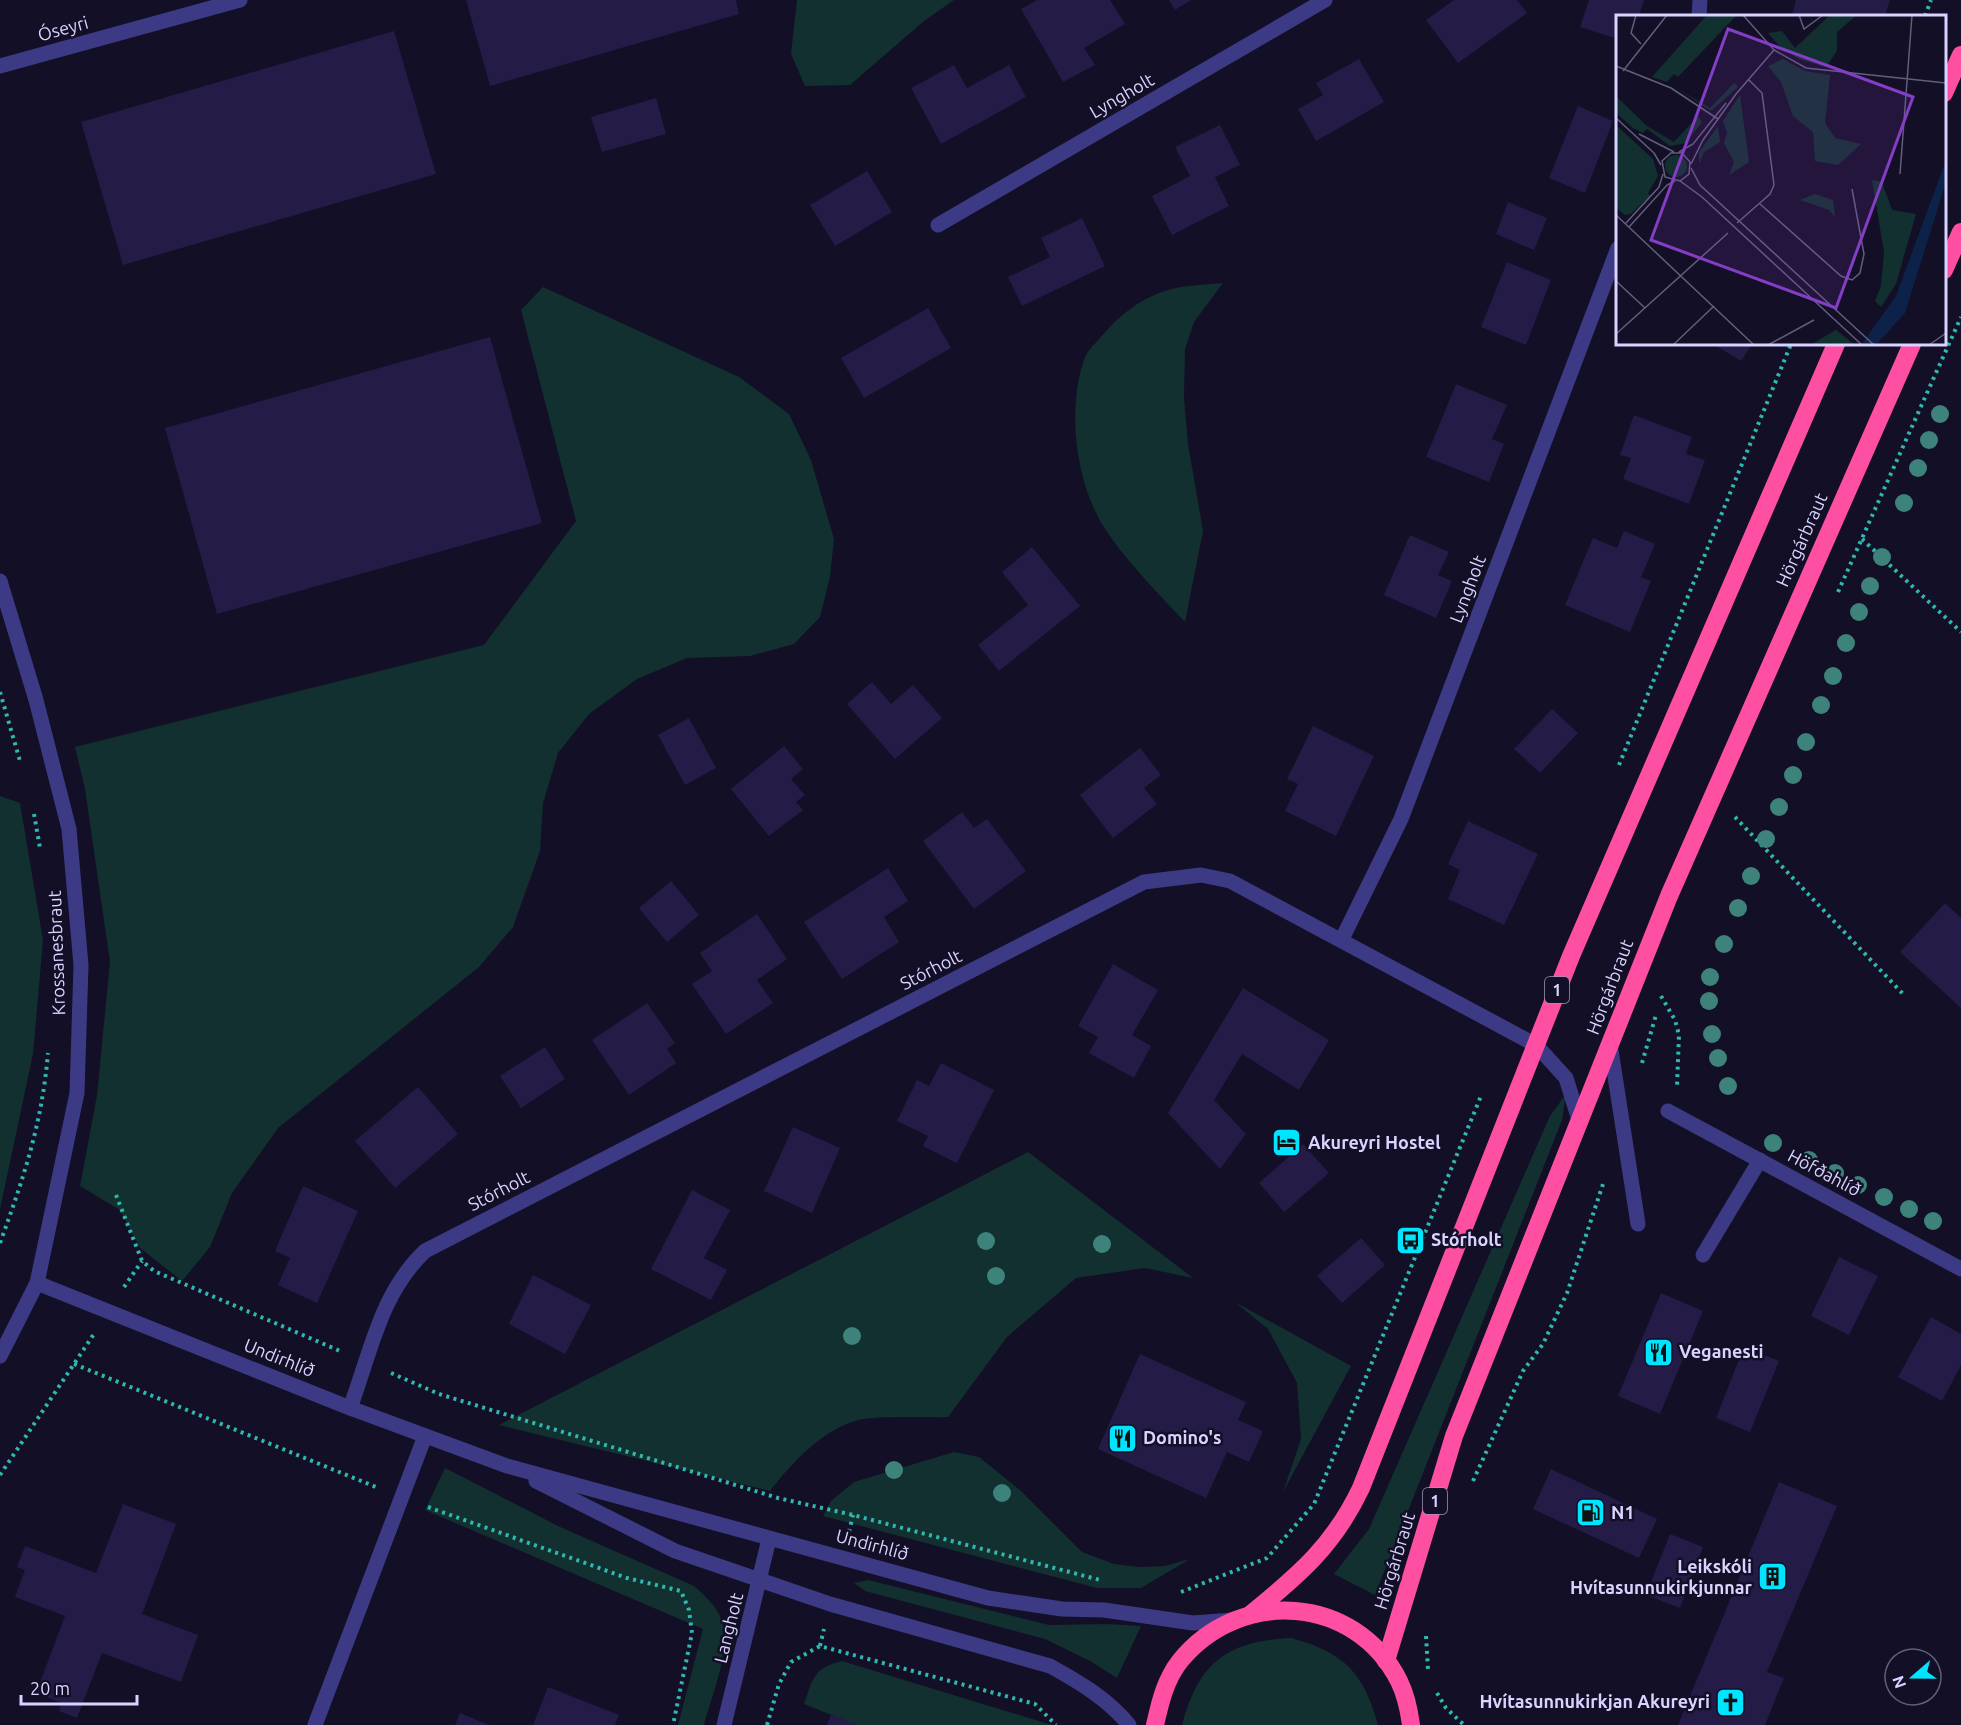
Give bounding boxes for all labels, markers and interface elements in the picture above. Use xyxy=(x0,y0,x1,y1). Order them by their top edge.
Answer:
street label: Óseyri xyxy=(35,11,90,44)
inset map xyxy=(1616,15,1946,345)
street label: Lyngholt xyxy=(1086,69,1157,122)
street label: Hörgárbraut xyxy=(1772,490,1831,589)
street label: Lyngholt xyxy=(1445,552,1489,625)
street label: Krossanesbraut xyxy=(44,890,68,1016)
street label: Hörgárbraut xyxy=(1582,936,1636,1037)
street label: Stórholt xyxy=(896,945,965,993)
road number: 1 xyxy=(1545,977,1569,1003)
hotel icon: Akureyri Hostel xyxy=(1271,1127,1303,1159)
place label: Akureyri Hostel xyxy=(1308,1132,1441,1152)
street label: Höfðahlíð xyxy=(1785,1145,1864,1200)
street label: Stórholt xyxy=(464,1166,533,1214)
bus stop icon: Stórholt xyxy=(1394,1224,1426,1256)
place label: Stórholt xyxy=(1431,1229,1502,1249)
street label: Undirhlíð xyxy=(241,1334,317,1380)
restaurant icon: Veganesti xyxy=(1642,1336,1674,1368)
place label: Veganesti xyxy=(1679,1341,1764,1361)
restaurant icon: Domino's xyxy=(1106,1422,1138,1454)
place label: Domino's xyxy=(1143,1427,1221,1447)
road number: 1 xyxy=(1423,1488,1447,1514)
fuel station icon: N1 xyxy=(1574,1497,1606,1529)
place label: N1 xyxy=(1611,1502,1635,1522)
street label: Hörgárbraut xyxy=(1370,1510,1418,1612)
street label: Undirhlíð xyxy=(834,1525,911,1563)
place label: Leikskóli Hvítasunnukirkjunnar xyxy=(1570,1556,1753,1597)
building icon: Leikskóli Hvítasunnukirkjunnar xyxy=(1757,1561,1789,1593)
street label: Langholt xyxy=(710,1591,746,1665)
north arrow xyxy=(1883,1647,1943,1707)
scale bar xyxy=(21,1668,136,1706)
text: N xyxy=(1888,1673,1909,1691)
text: 20 m xyxy=(30,1678,70,1698)
church icon: Hvítasunnukirkjan Akureyri xyxy=(1715,1686,1747,1718)
place label: Hvítasunnukirkjan Akureyri xyxy=(1480,1691,1710,1711)

